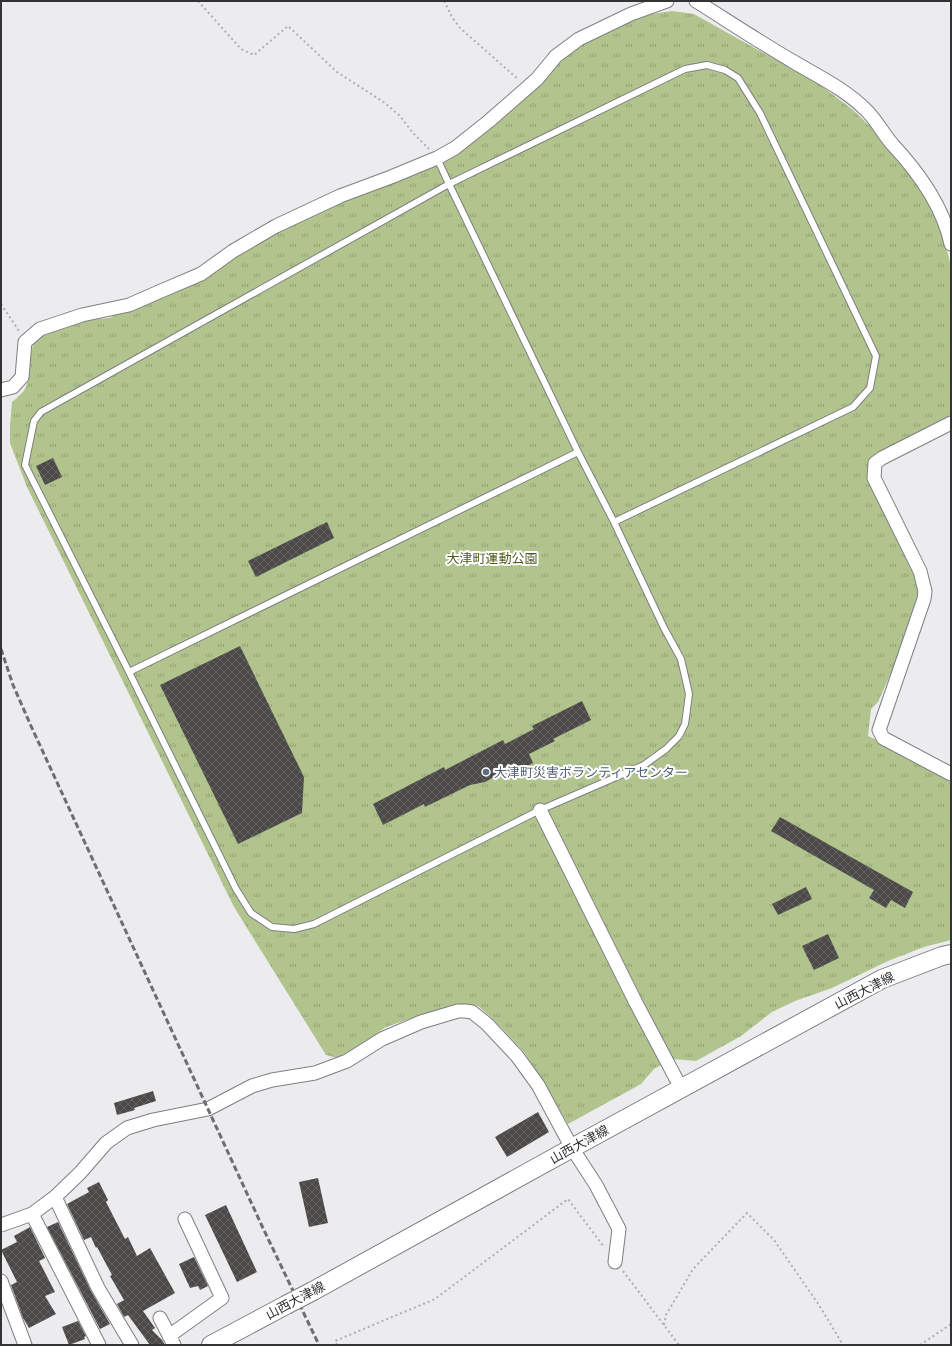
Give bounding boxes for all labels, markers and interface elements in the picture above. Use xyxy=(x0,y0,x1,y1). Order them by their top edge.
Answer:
park label: 大津町運動公園 xyxy=(446,551,538,566)
place label: 大津町災害ボランティアセンター xyxy=(494,765,688,780)
marker: 大津町災害ボランティアセンター xyxy=(481,767,491,777)
street label: 山西大津線 xyxy=(832,969,897,1012)
street label: 山西大津線 xyxy=(547,1122,611,1167)
street label: 山西大津線 xyxy=(263,1279,327,1322)

